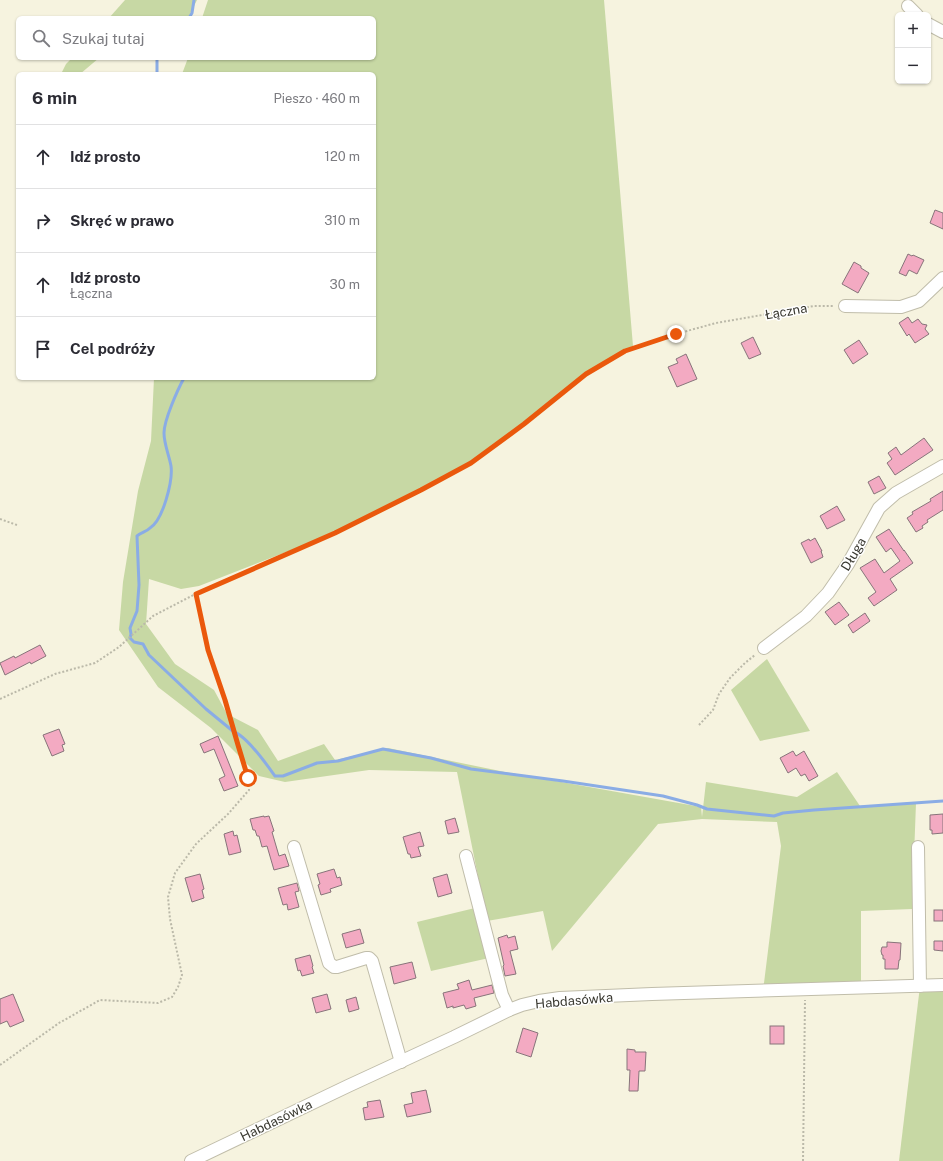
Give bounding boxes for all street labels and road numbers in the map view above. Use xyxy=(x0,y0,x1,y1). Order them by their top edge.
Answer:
street label: Łączna xyxy=(764,300,808,323)
street label: Długa xyxy=(838,535,869,574)
street label: Habdasówka xyxy=(535,990,614,1011)
street label: Habdasówka xyxy=(238,1097,315,1144)

